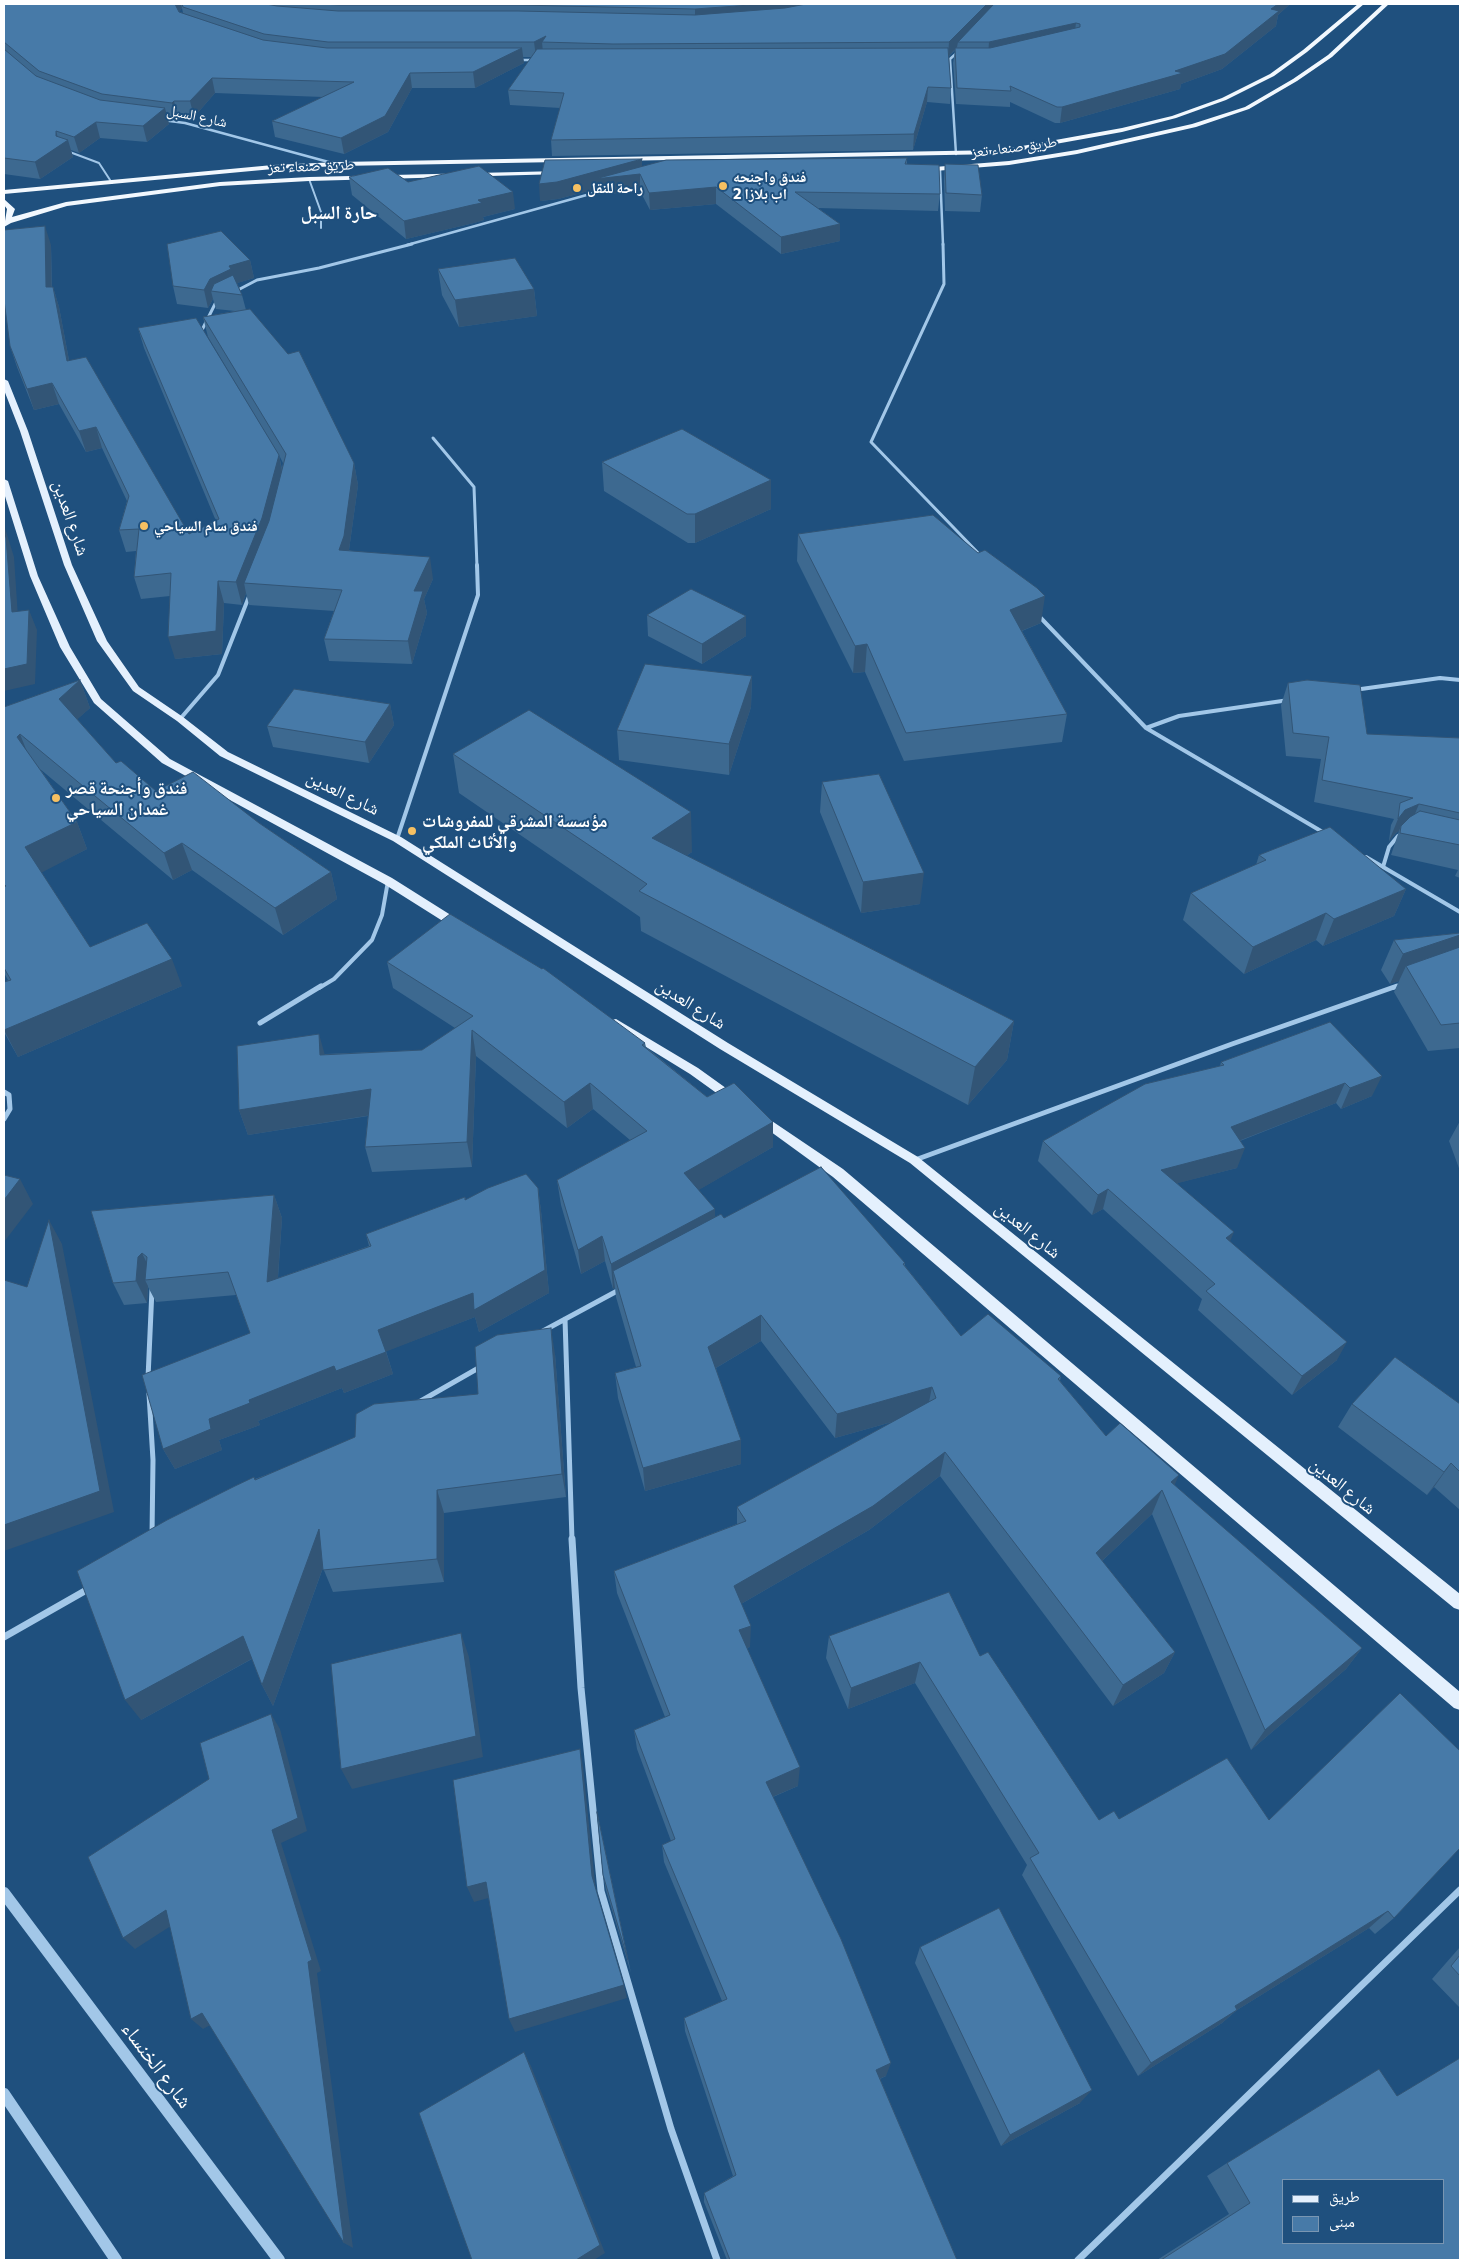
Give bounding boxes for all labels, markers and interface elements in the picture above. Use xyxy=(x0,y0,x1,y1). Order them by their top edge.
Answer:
street label: شارع السبل xyxy=(165,101,229,131)
street label: طريق صنعاء تعز xyxy=(970,133,1058,161)
street label: طريق صنعاء تعز xyxy=(267,155,355,177)
place label: فندق واجنحه اب بلازا 2 xyxy=(733,168,806,203)
place label: راحة للنقل xyxy=(587,179,643,197)
marker: فندق واجنحه اب بلازا 2 xyxy=(717,180,729,192)
marker: راحة للنقل xyxy=(571,182,583,194)
district label: حارة السبل xyxy=(301,202,377,224)
street label: شارع العدين xyxy=(48,477,94,559)
place label: فندق سام السياحي xyxy=(154,517,258,535)
marker: فندق سام السياحي xyxy=(138,520,150,532)
street label: شارع العدين xyxy=(303,766,383,820)
place label: فندق وأجنحة قصر غمدان السياحي xyxy=(66,777,188,820)
marker: فندق وأجنحة قصر غمدان السياحي xyxy=(50,792,62,804)
place label: مؤسسة المشرقي للمفروشات والأثاث الملكي xyxy=(422,810,607,852)
marker: مؤسسة المشرقي للمفروشات والأثاث الملكي xyxy=(406,825,418,837)
street label: شارع العدين xyxy=(652,974,730,1034)
street label: شارع العدين xyxy=(991,1197,1065,1263)
street label: شارع العدين xyxy=(1306,1453,1380,1519)
street label: شارع الخنساء xyxy=(116,2017,198,2113)
legend xyxy=(1282,2179,1444,2244)
text: طريق xyxy=(1329,2187,1360,2205)
text: مبنى xyxy=(1329,2212,1355,2230)

